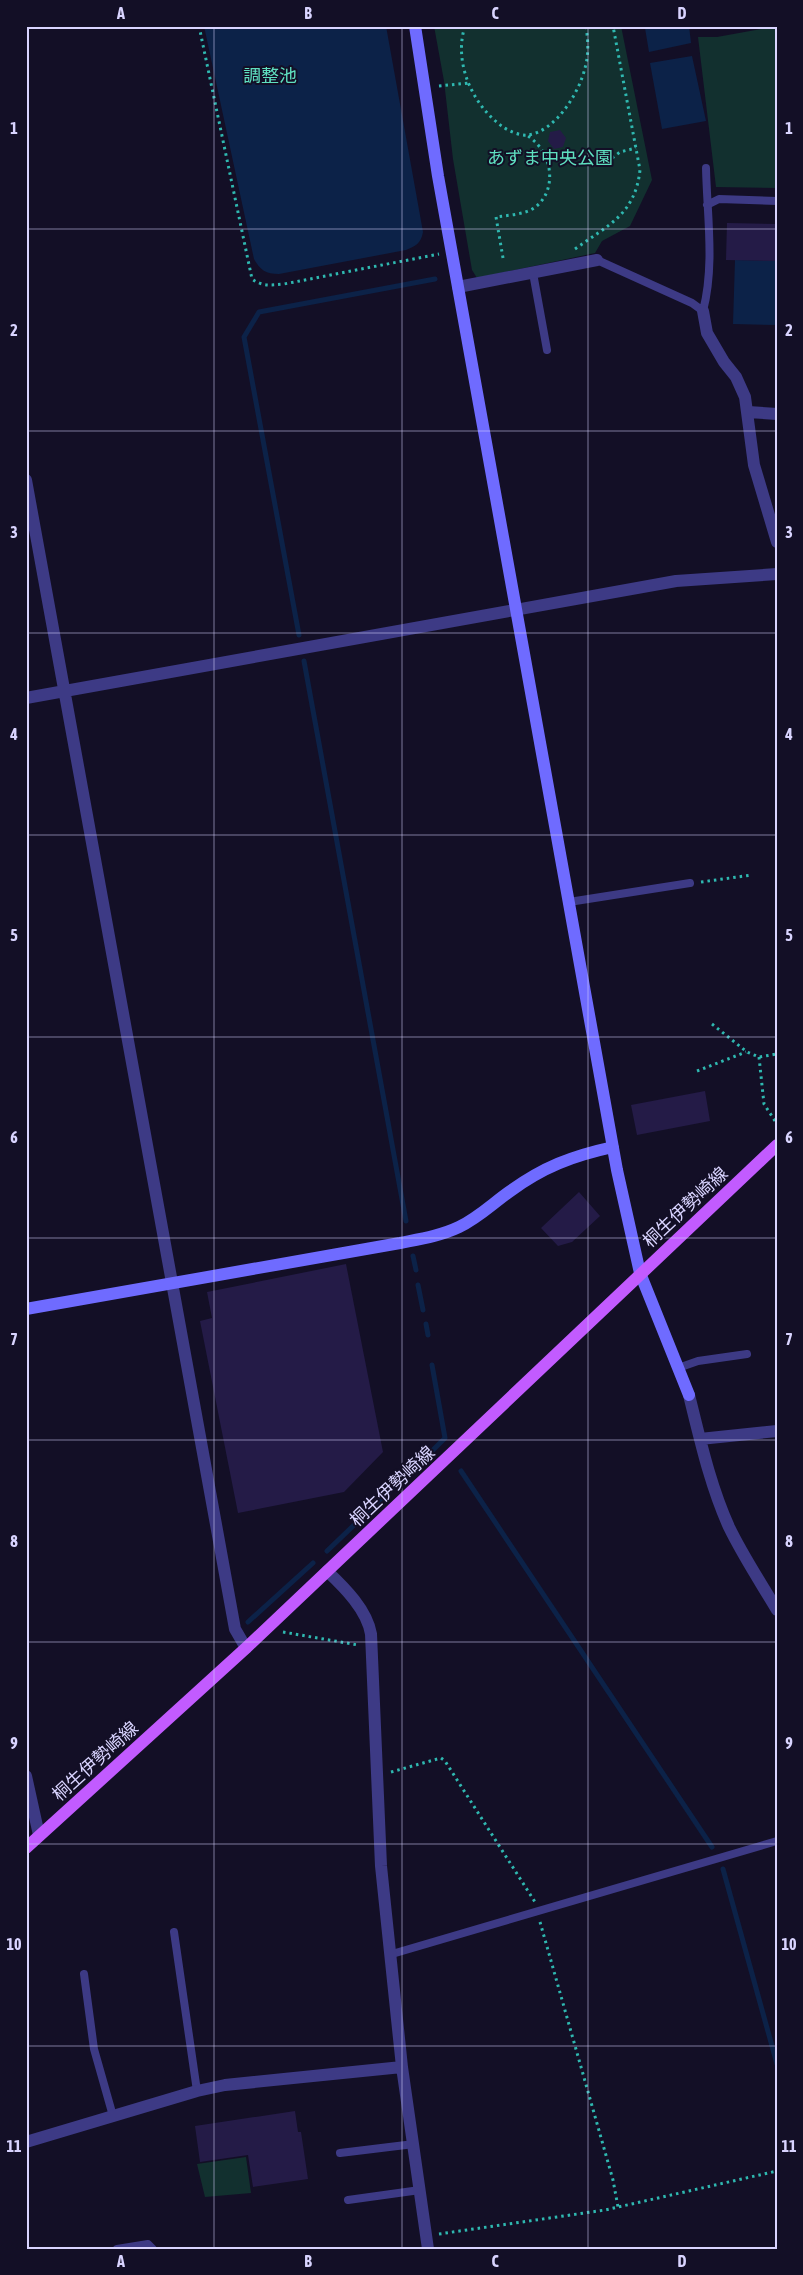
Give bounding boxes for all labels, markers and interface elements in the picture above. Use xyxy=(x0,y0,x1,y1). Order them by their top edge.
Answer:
text: A xyxy=(116,4,125,22)
text: B xyxy=(304,4,312,22)
text: C xyxy=(491,4,499,22)
text: D xyxy=(678,4,687,22)
park label: 調整池 xyxy=(243,65,297,86)
text: 1 xyxy=(10,119,18,137)
text: 1 xyxy=(785,119,793,137)
park label: あずま中央公園 xyxy=(487,147,613,168)
text: 2 xyxy=(10,321,18,339)
text: 2 xyxy=(785,321,793,339)
text: 3 xyxy=(10,523,18,541)
text: 3 xyxy=(785,523,793,541)
text: 4 xyxy=(9,725,18,743)
text: 4 xyxy=(784,725,793,743)
text: 5 xyxy=(10,926,18,944)
text: 5 xyxy=(785,926,793,944)
text: 6 xyxy=(10,1128,18,1146)
text: 6 xyxy=(785,1128,793,1146)
street label: 桐生伊勢崎線 xyxy=(638,1162,732,1252)
text: 7 xyxy=(10,1330,18,1348)
text: 7 xyxy=(785,1330,793,1348)
street label: 桐生伊勢崎線 xyxy=(345,1441,439,1531)
text: 8 xyxy=(10,1532,18,1550)
text: 8 xyxy=(785,1532,793,1550)
street label: 桐生伊勢崎線 xyxy=(48,1717,142,1805)
text: 9 xyxy=(10,1734,18,1752)
text: 9 xyxy=(785,1734,793,1752)
text: 10 xyxy=(6,1935,22,1953)
text: 10 xyxy=(781,1935,797,1953)
text: 11 xyxy=(6,2137,22,2155)
text: 11 xyxy=(781,2137,797,2155)
text: A xyxy=(116,2252,125,2270)
text: B xyxy=(304,2252,312,2270)
text: C xyxy=(491,2252,499,2270)
text: D xyxy=(678,2252,687,2270)

